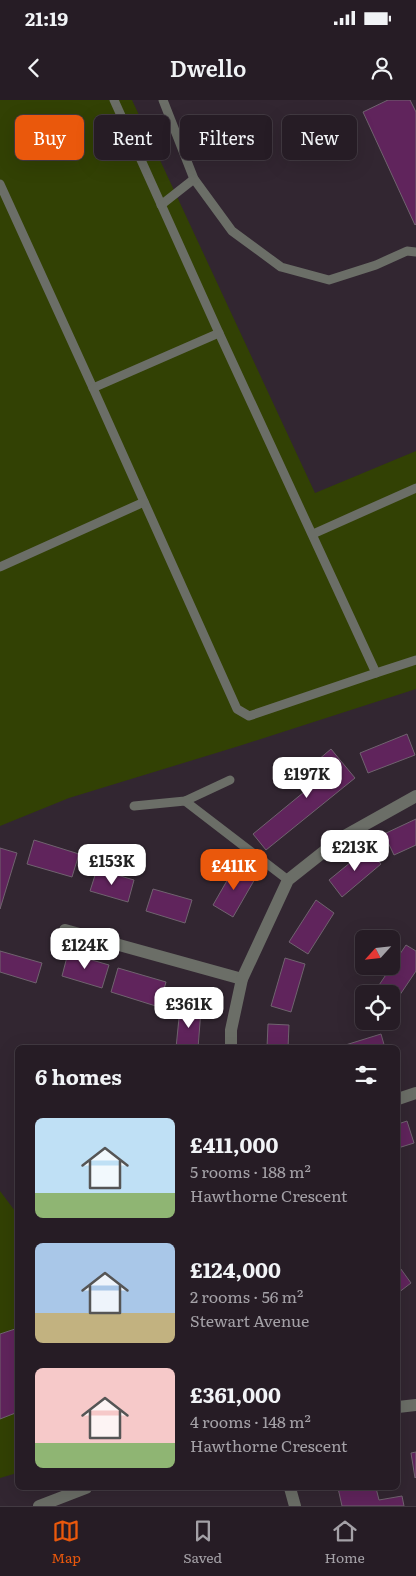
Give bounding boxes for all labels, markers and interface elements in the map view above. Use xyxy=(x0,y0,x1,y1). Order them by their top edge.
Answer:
text: 21:19 xyxy=(25,4,68,32)
text: Dwello xyxy=(170,51,246,84)
icon: back xyxy=(20,54,48,82)
icon: person xyxy=(368,54,396,82)
chip: Buy xyxy=(15,115,84,160)
chip: Rent xyxy=(94,115,170,160)
chip: Filters xyxy=(180,115,272,160)
chip: New xyxy=(282,115,357,160)
pin: £197K xyxy=(272,756,342,799)
text: £197K xyxy=(284,761,330,785)
pin: £213K xyxy=(320,830,390,872)
text: £213K xyxy=(332,834,378,858)
pin: £153K xyxy=(77,844,147,886)
text: £153K xyxy=(89,848,135,872)
pin: £411K xyxy=(199,848,269,891)
text: £411K xyxy=(211,853,257,877)
pin: £124K xyxy=(50,928,120,970)
north arrow xyxy=(355,930,400,975)
map controls xyxy=(355,930,400,1030)
text: £124K xyxy=(61,932,109,956)
button: locate xyxy=(355,985,400,1030)
pin: £361K xyxy=(154,986,224,1029)
text: £361K xyxy=(165,991,213,1015)
text: 6 homes xyxy=(35,1060,122,1091)
icon: filters xyxy=(352,1061,380,1089)
text: £411,000 xyxy=(190,1128,278,1159)
icon: home xyxy=(75,1138,135,1198)
text: 5 rooms · 188 m² xyxy=(190,1159,311,1183)
text: Hawthorne Crescent xyxy=(190,1183,347,1207)
text: £124,000 xyxy=(190,1253,281,1284)
icon: home xyxy=(75,1263,135,1323)
text: 2 rooms · 56 m² xyxy=(190,1284,303,1308)
text: Stewart Avenue xyxy=(190,1308,309,1332)
text: £361,000 xyxy=(190,1378,281,1409)
icon: home xyxy=(75,1388,135,1448)
text: 4 rooms · 148 m² xyxy=(190,1409,311,1433)
text: Hawthorne Crescent xyxy=(190,1433,347,1457)
tab: Map xyxy=(51,1517,81,1567)
tab: Saved xyxy=(183,1517,222,1567)
tab: Home xyxy=(324,1517,365,1567)

